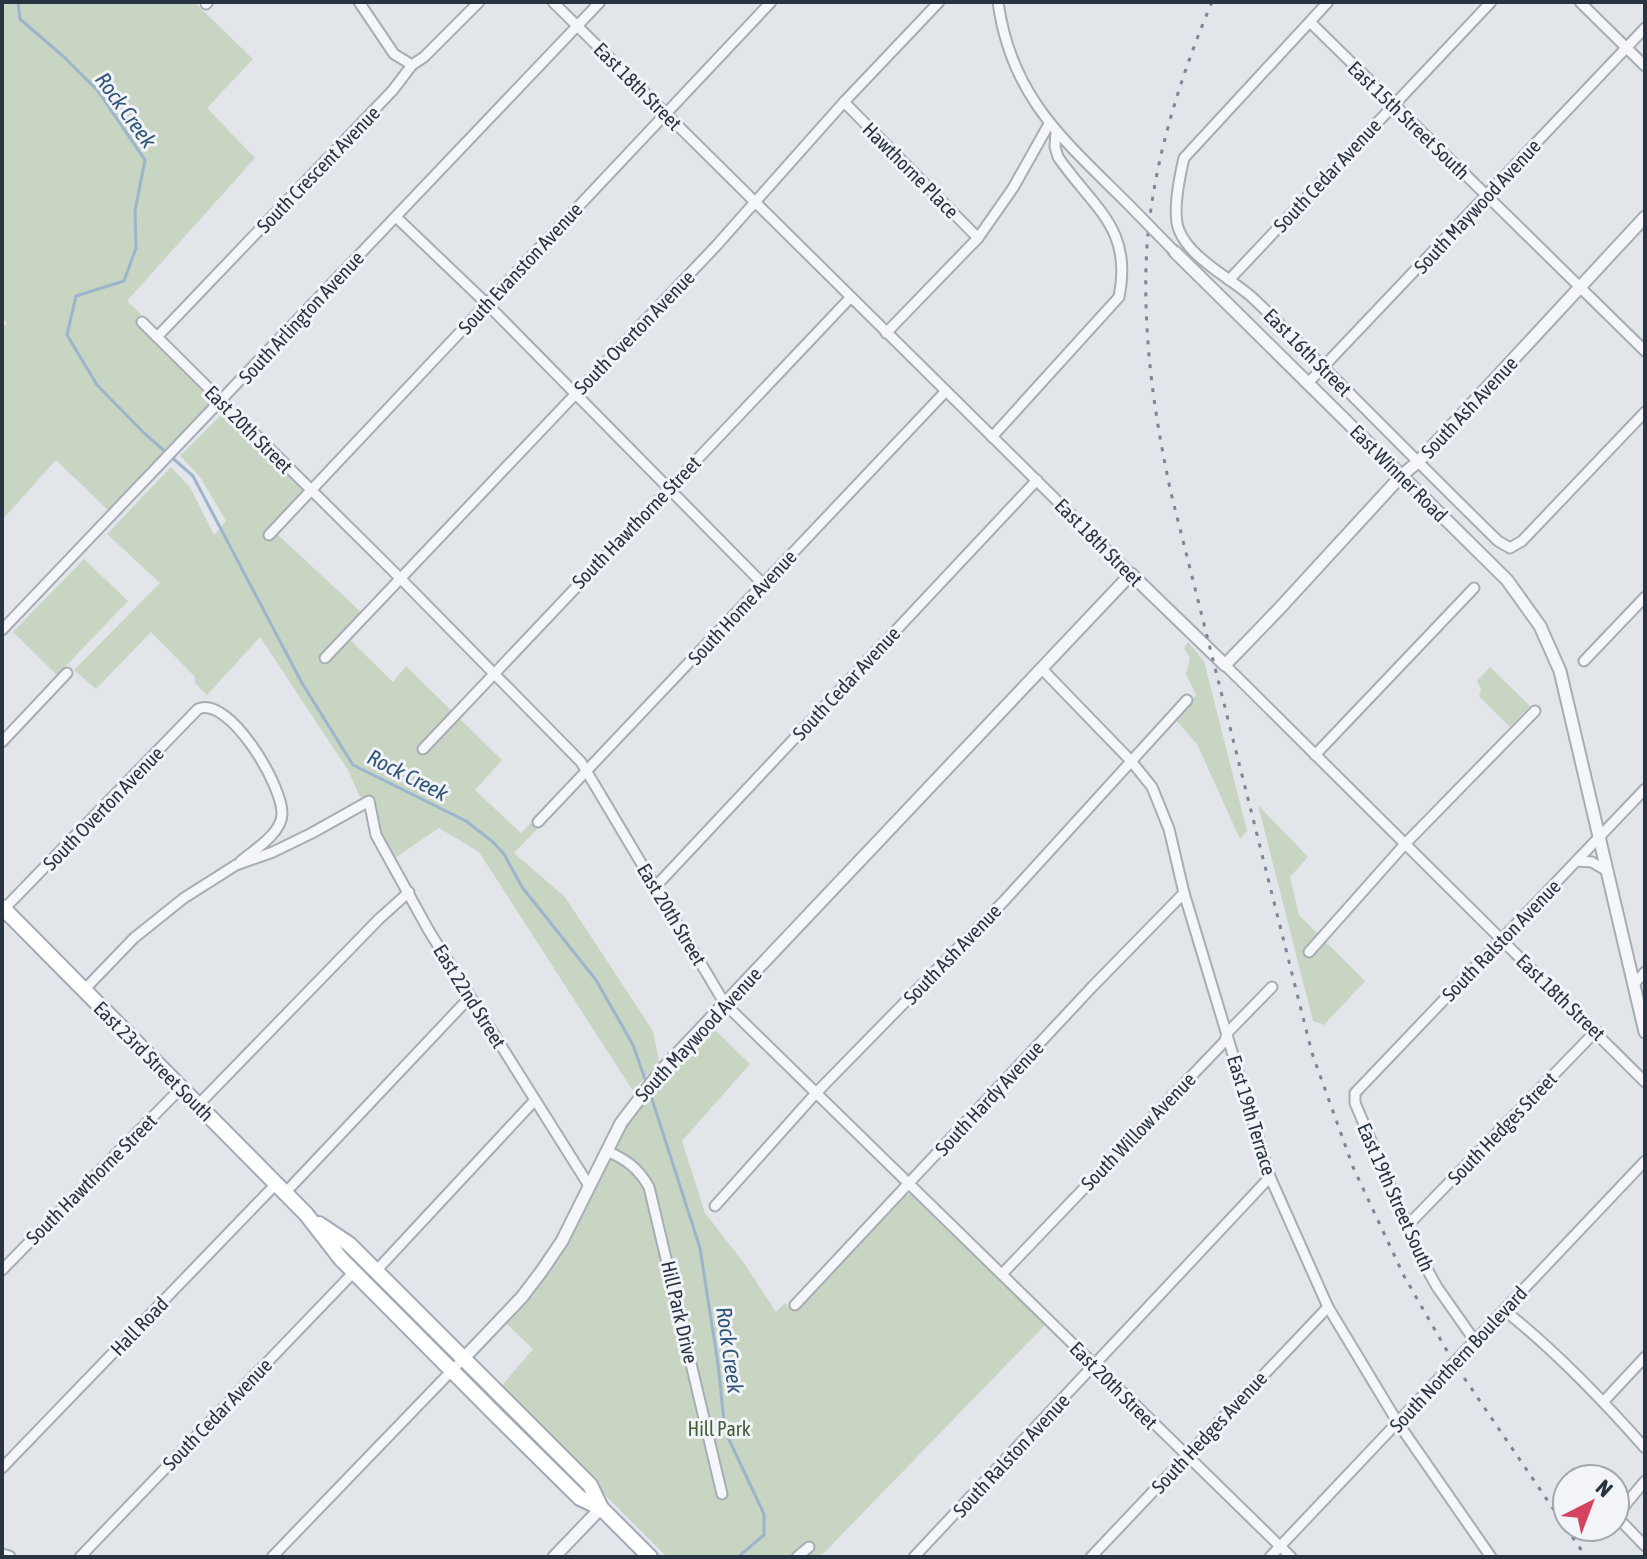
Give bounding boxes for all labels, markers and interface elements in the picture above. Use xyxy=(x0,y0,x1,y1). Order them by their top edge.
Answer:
street label: East 18th Street xyxy=(589,37,687,135)
street label: East 15th Street South xyxy=(1343,56,1475,184)
water label: Rock Creek xyxy=(90,67,162,153)
street label: South Crescent Avenue xyxy=(252,101,384,237)
street label: South Cedar Avenue xyxy=(1269,114,1385,236)
street label: Hawthorne Place xyxy=(858,117,964,223)
street label: South Maywood Avenue xyxy=(1409,134,1545,278)
street label: South Evanston Avenue xyxy=(453,198,587,338)
street label: South Arlington Avenue xyxy=(234,246,368,388)
street label: South Overton Avenue xyxy=(569,265,699,399)
street label: East 16th Street xyxy=(1259,303,1357,401)
street label: South Ash Avenue xyxy=(1416,351,1522,463)
street label: East 20th Street xyxy=(200,380,298,478)
street label: East Winner Road xyxy=(1346,420,1452,526)
street label: South Hawthorne Street xyxy=(567,451,705,593)
street label: East 18th Street xyxy=(1050,493,1148,591)
street label: South Home Avenue xyxy=(683,545,801,669)
street label: South Cedar Avenue xyxy=(788,622,904,744)
street label: South Overton Avenue xyxy=(38,741,168,875)
water label: Rock Creek xyxy=(363,744,453,807)
street label: East 20th Street xyxy=(633,859,711,969)
street label: South Ralston Avenue xyxy=(1437,874,1565,1006)
street label: South Ash Avenue xyxy=(898,899,1006,1009)
street label: East 22nd Street xyxy=(429,940,511,1052)
street label: East 18th Street xyxy=(1512,949,1610,1045)
street label: South Maywood Avenue xyxy=(630,962,766,1106)
street label: East 23rd Street South xyxy=(89,996,219,1126)
street label: South Hardy Avenue xyxy=(930,1036,1048,1160)
street label: East 19th Terrace xyxy=(1223,1052,1281,1178)
street label: South Willow Avenue xyxy=(1076,1067,1200,1195)
street label: South Hedges Street xyxy=(1443,1067,1561,1189)
street label: South Hawthorne Street xyxy=(21,1109,161,1249)
street label: East 19th Street South xyxy=(1353,1119,1439,1275)
street label: Hill Park Drive xyxy=(657,1258,703,1366)
street label: South Northern Boulevard xyxy=(1385,1281,1531,1437)
street label: Hall Road xyxy=(106,1292,172,1360)
water label: Rock Creek xyxy=(711,1305,749,1395)
street label: East 20th Street xyxy=(1065,1336,1163,1434)
street label: South Cedar Avenue xyxy=(158,1353,276,1475)
street label: South Hedges Avenue xyxy=(1147,1366,1271,1498)
street label: South Ralston Avenue xyxy=(948,1389,1074,1521)
park label: Hill Park xyxy=(688,1417,751,1440)
north arrow xyxy=(1551,1463,1631,1543)
text: N xyxy=(1591,1474,1618,1502)

